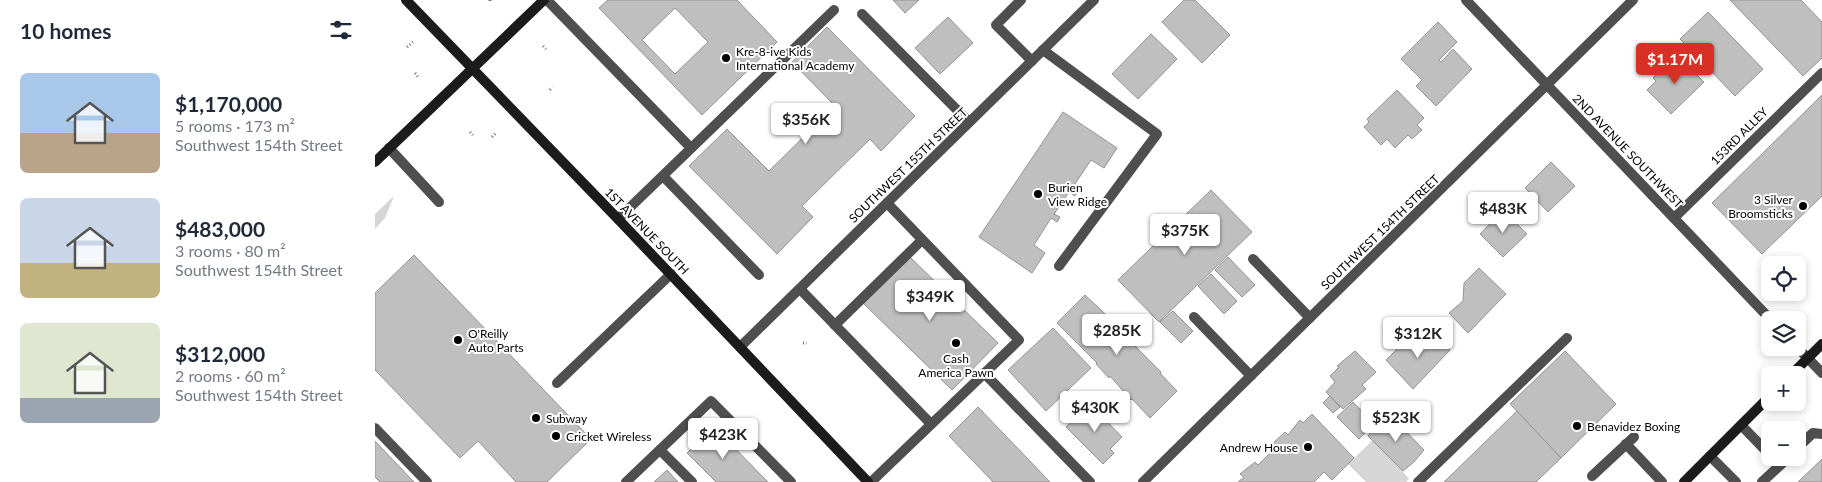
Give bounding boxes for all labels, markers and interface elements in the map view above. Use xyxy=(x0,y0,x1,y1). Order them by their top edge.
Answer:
icon: filters xyxy=(327,16,355,44)
text: 10 homes xyxy=(20,18,111,43)
pin: $1.17M xyxy=(1634,42,1716,85)
place label: Kre-8-ive Kids International Academy xyxy=(736,44,855,73)
text: $1.17M xyxy=(1647,49,1703,68)
marker: Kre-8-ive Kids International Academy xyxy=(720,52,732,64)
text: $1,170,000 xyxy=(175,91,282,116)
street label: 2ND AVENUE SOUTHWEST xyxy=(1570,91,1686,211)
icon: home xyxy=(60,93,120,153)
pin: $356K xyxy=(771,102,841,145)
street label: SOUTHWEST 155TH STREET xyxy=(846,104,970,226)
street label: 153RD ALLEY xyxy=(1707,104,1771,168)
text: $356K xyxy=(782,109,830,128)
text: 5 rooms · 173 m² xyxy=(175,116,295,135)
text: Southwest 154th Street xyxy=(175,135,343,154)
street label: SOUTHWEST 154TH STREET xyxy=(1318,171,1442,293)
place label: Burien View Ridge xyxy=(1048,180,1107,209)
street label: 1ST AVENUE SOUTH xyxy=(602,185,692,277)
marker: Burien View Ridge xyxy=(1032,188,1044,200)
pin: $483K xyxy=(1468,192,1538,234)
place label: 3 Silver Broomsticks xyxy=(1728,192,1794,221)
text: $483K xyxy=(1479,198,1527,217)
marker: 3 Silver Broomsticks xyxy=(1797,200,1809,212)
pin: $375K xyxy=(1150,214,1220,256)
text: $483,000 xyxy=(175,216,265,241)
icon: home xyxy=(60,218,120,278)
text: $375K xyxy=(1161,220,1209,239)
text: 3 rooms · 80 m² xyxy=(175,241,286,260)
map controls xyxy=(1761,256,1806,466)
button: locate xyxy=(1761,256,1806,301)
text: Southwest 154th Street xyxy=(175,260,343,279)
pin: $349K xyxy=(895,280,965,322)
text: $349K xyxy=(906,286,954,305)
button: layers xyxy=(1761,311,1806,356)
pin: $285K xyxy=(1082,314,1152,356)
pin: $312K xyxy=(1383,316,1453,359)
text: $285K xyxy=(1093,320,1141,339)
text: $312K xyxy=(1394,323,1442,342)
place label: O'Reilly Auto Parts xyxy=(468,326,524,355)
marker: O'Reilly Auto Parts xyxy=(452,334,464,346)
marker: Cash America Pawn xyxy=(950,337,962,349)
text: $312,000 xyxy=(175,341,265,366)
icon: home xyxy=(60,343,120,403)
place label: Cash America Pawn xyxy=(918,351,994,380)
text: 2 rooms · 60 m² xyxy=(175,366,286,385)
button: + xyxy=(1761,366,1806,411)
text: Southwest 154th Street xyxy=(175,385,343,404)
pin: $430K xyxy=(1060,390,1130,433)
text: $430K xyxy=(1071,397,1119,416)
pin: $523K xyxy=(1361,400,1431,443)
text: $523K xyxy=(1372,407,1420,426)
place label: Subway xyxy=(546,411,588,426)
marker: Subway xyxy=(530,412,542,424)
pin: $423K xyxy=(688,418,758,460)
place label: Benavidez Boxing xyxy=(1587,419,1680,434)
marker: Benavidez Boxing xyxy=(1571,420,1583,432)
button: − xyxy=(1761,421,1806,466)
text: $423K xyxy=(699,424,747,443)
place label: Cricket Wireless xyxy=(566,429,652,444)
marker: Cricket Wireless xyxy=(550,430,562,442)
place label: Andrew House xyxy=(1220,440,1298,455)
marker: Andrew House xyxy=(1302,441,1314,453)

